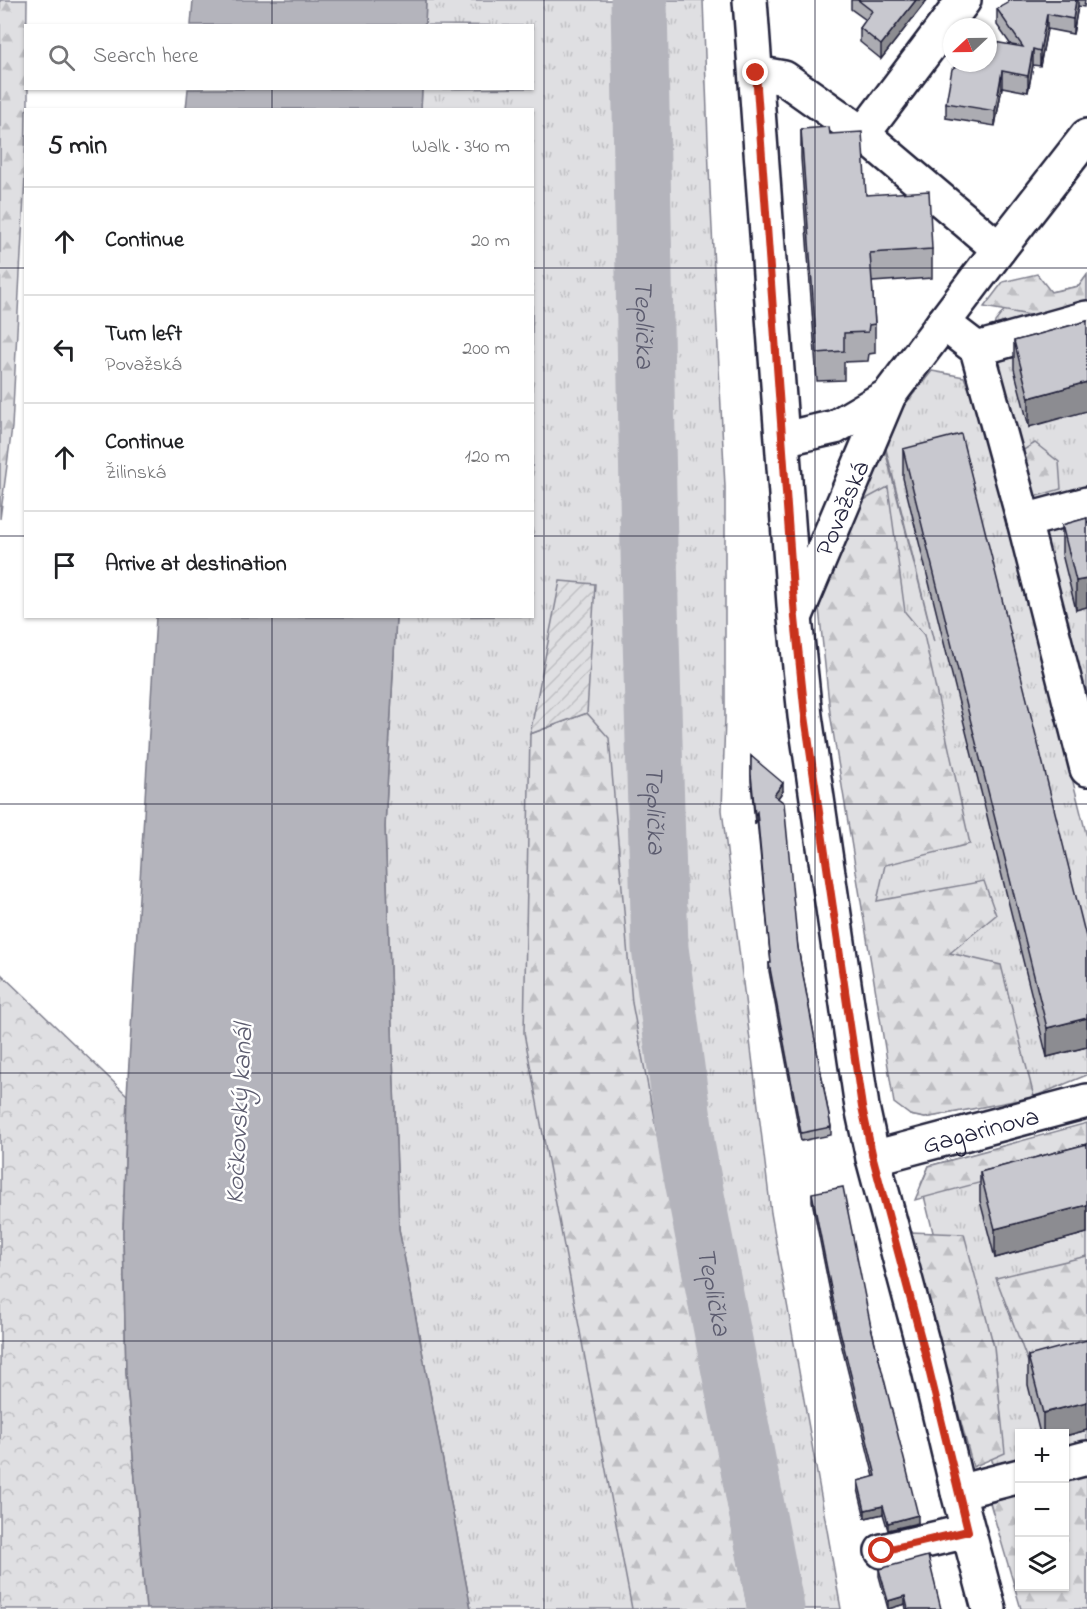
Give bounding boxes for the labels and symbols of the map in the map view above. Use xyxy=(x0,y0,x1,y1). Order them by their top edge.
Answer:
north arrow xyxy=(943,18,997,72)
route end xyxy=(742,59,768,85)
water label: Teplička xyxy=(622,279,663,369)
street label: Považská xyxy=(807,456,881,563)
water label: Teplička xyxy=(633,765,674,856)
water label: Kočkovský kanál xyxy=(216,1019,265,1205)
street label: Gagarinova xyxy=(918,1099,1044,1166)
water label: Teplička xyxy=(684,1244,740,1340)
route start xyxy=(868,1537,894,1563)

